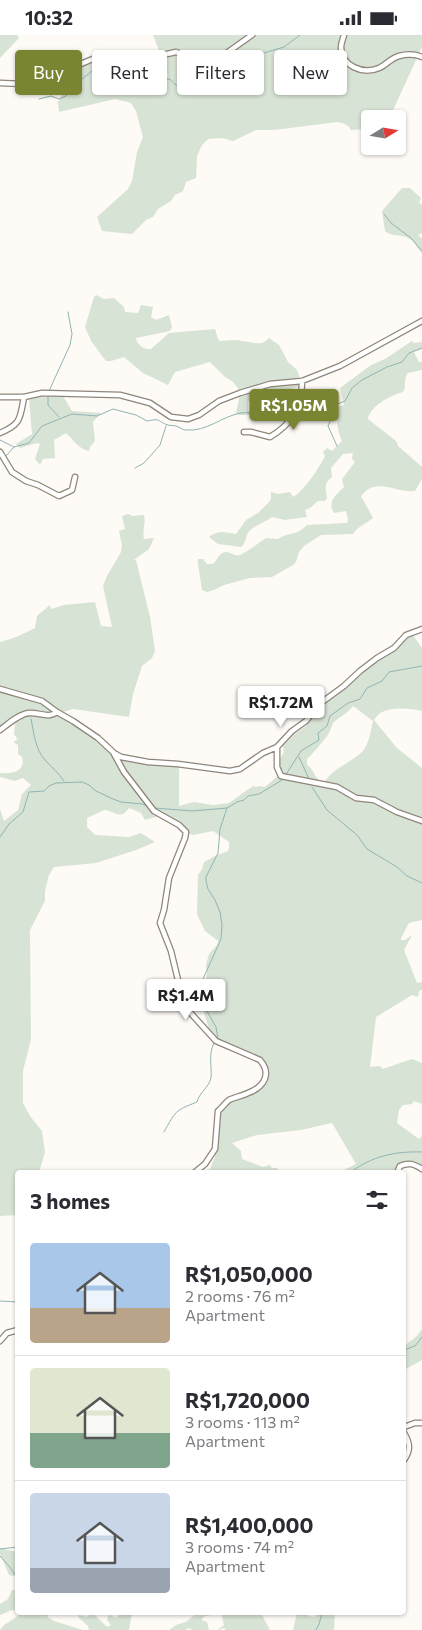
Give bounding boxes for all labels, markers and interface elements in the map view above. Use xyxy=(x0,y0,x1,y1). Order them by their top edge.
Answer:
text: 10:32 xyxy=(25,6,73,29)
chip: Buy xyxy=(15,50,82,95)
chip: Rent xyxy=(92,50,167,95)
chip: Filters xyxy=(177,50,264,95)
chip: New xyxy=(274,50,347,95)
north arrow xyxy=(361,110,406,155)
map controls xyxy=(361,110,406,155)
pin: R$1.05M xyxy=(248,389,340,431)
text: R$1.05M xyxy=(261,395,327,414)
pin: R$1.72M xyxy=(235,685,327,728)
text: R$1.72M xyxy=(249,692,313,711)
pin: R$1.4M xyxy=(145,979,227,1021)
text: R$1.4M xyxy=(158,985,214,1004)
icon: filters xyxy=(363,1186,391,1214)
text: 3 homes xyxy=(30,1188,110,1213)
text: R$1,050,000 xyxy=(185,1261,313,1286)
icon: home xyxy=(70,1263,130,1323)
text: 2 rooms · 76 m² xyxy=(185,1286,295,1305)
text: Apartment xyxy=(185,1305,265,1324)
text: R$1,720,000 xyxy=(185,1387,310,1412)
icon: home xyxy=(70,1388,130,1448)
text: 3 rooms · 113 m² xyxy=(185,1412,300,1431)
text: Apartment xyxy=(185,1431,265,1450)
text: R$1,400,000 xyxy=(185,1512,314,1537)
icon: home xyxy=(70,1513,130,1573)
text: 3 rooms · 74 m² xyxy=(185,1537,294,1556)
text: Apartment xyxy=(185,1556,265,1575)

